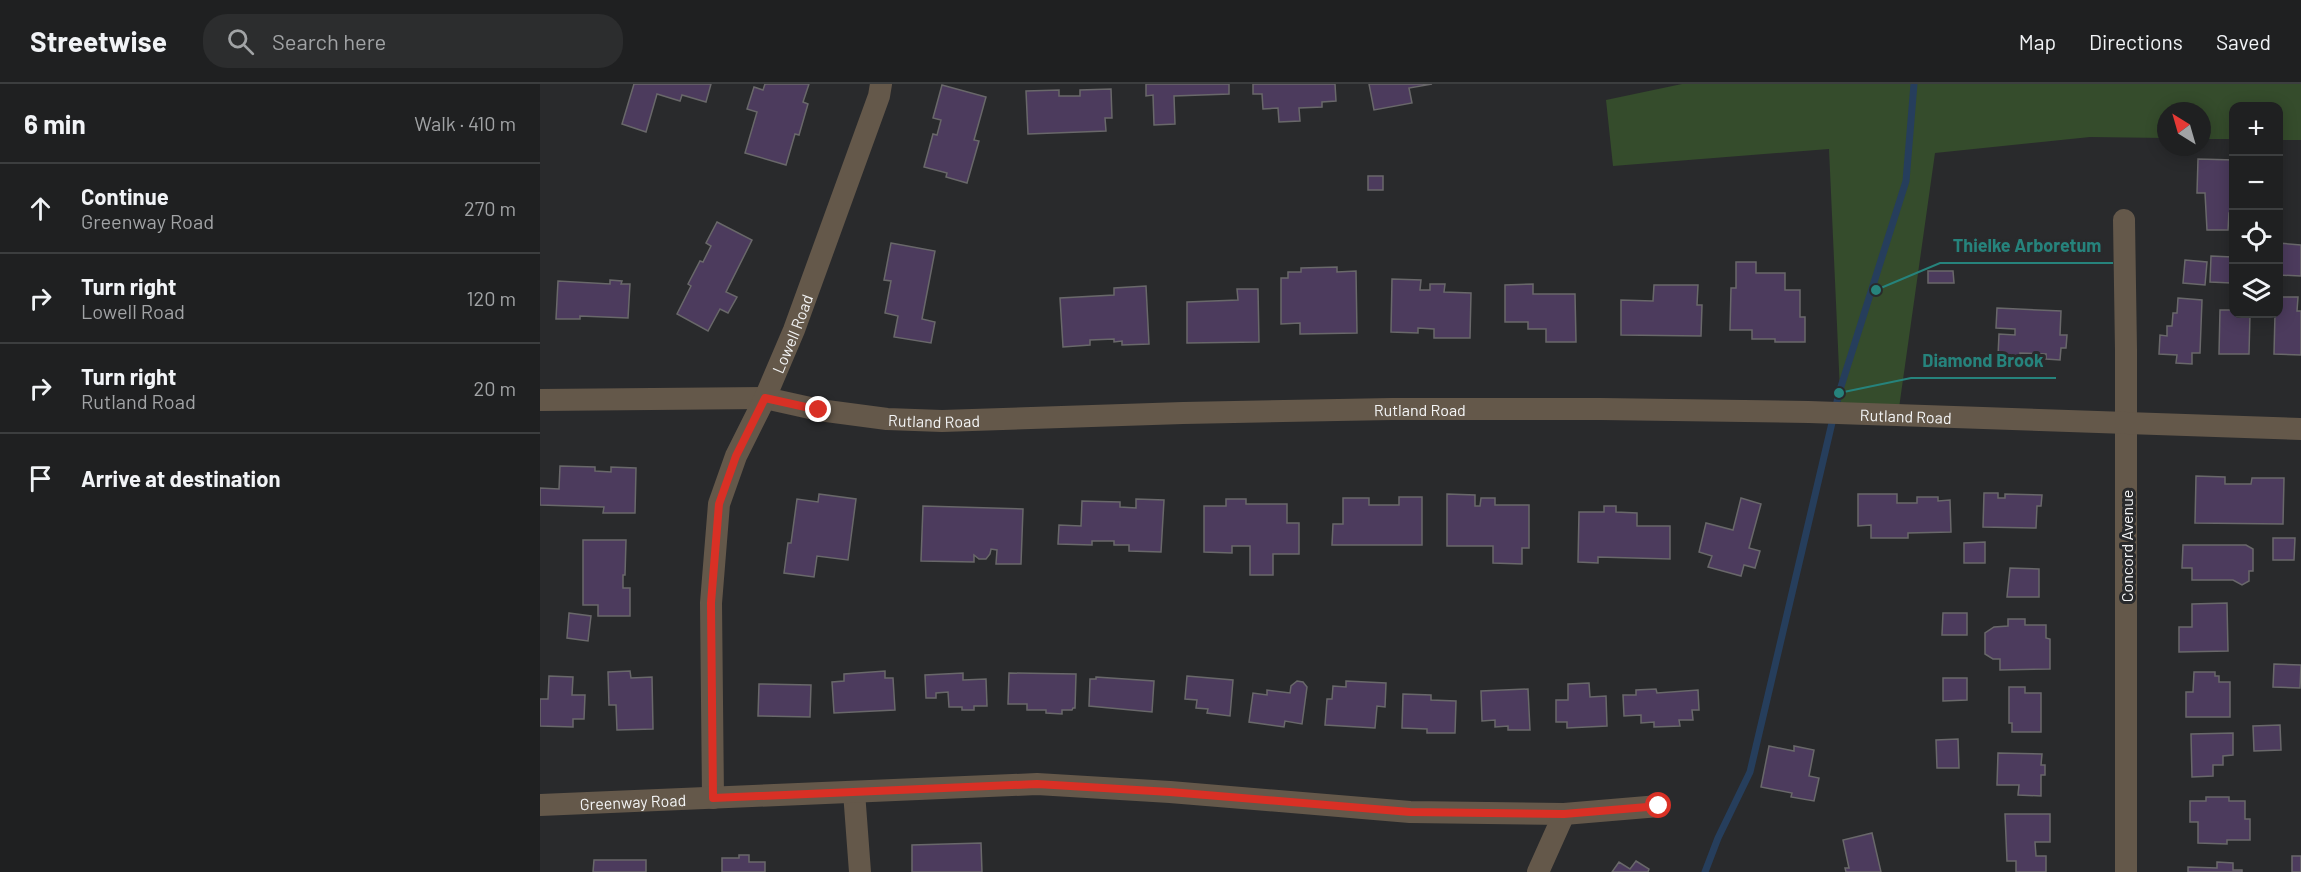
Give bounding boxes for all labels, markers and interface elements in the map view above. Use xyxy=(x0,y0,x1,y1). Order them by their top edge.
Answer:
search box xyxy=(203,14,623,68)
text: Streetwise xyxy=(30,24,167,58)
icon: search xyxy=(224,25,257,58)
text: Search here xyxy=(272,28,386,54)
text: Map xyxy=(2019,29,2056,54)
text: Directions xyxy=(2089,29,2183,54)
text: Saved xyxy=(2216,29,2271,54)
north arrow xyxy=(2157,102,2211,156)
map controls xyxy=(2229,102,2283,318)
button: + xyxy=(2229,102,2283,156)
text: 6 min xyxy=(24,108,86,139)
text: Walk · 410 m xyxy=(414,111,516,135)
button: − xyxy=(2229,156,2283,210)
text: Continue xyxy=(81,183,169,209)
icon: ahead xyxy=(24,192,57,225)
text: 270 m xyxy=(464,196,516,220)
text: Greenway Road xyxy=(81,209,214,233)
button: locate xyxy=(2229,210,2283,264)
callout: Thielke Arboretum xyxy=(1940,227,2113,263)
text: Thielke Arboretum xyxy=(1953,234,2101,256)
button: layers xyxy=(2229,264,2283,318)
text: Turn right xyxy=(81,273,176,299)
icon: right xyxy=(24,282,57,315)
text: 120 m xyxy=(466,286,516,310)
street label: Lowell Road xyxy=(767,291,816,376)
text: Lowell Road xyxy=(81,299,185,323)
callout: Diamond Brook xyxy=(1911,342,2056,378)
text: Diamond Brook xyxy=(1922,349,2044,371)
text: Turn right xyxy=(81,363,176,389)
icon: right xyxy=(24,372,57,405)
text: 20 m xyxy=(473,376,516,400)
text: Rutland Road xyxy=(81,389,196,413)
route end xyxy=(805,396,831,422)
street label: Rutland Road xyxy=(1374,399,1466,419)
street label: Rutland Road xyxy=(1860,404,1952,426)
street label: Rutland Road xyxy=(888,410,980,431)
icon: arrive xyxy=(24,462,57,495)
text: Arrive at destination xyxy=(81,465,280,491)
street label: Concord Avenue xyxy=(2117,490,2136,602)
street label: Greenway Road xyxy=(579,789,687,813)
route start xyxy=(1645,792,1671,818)

